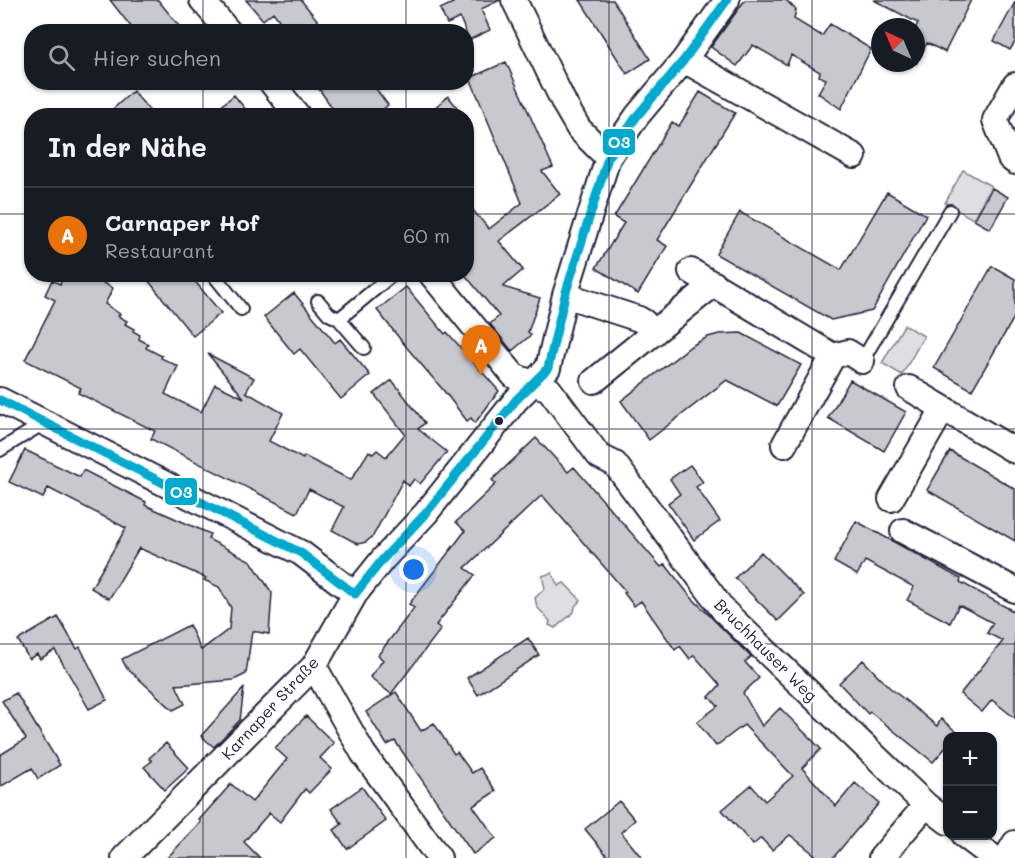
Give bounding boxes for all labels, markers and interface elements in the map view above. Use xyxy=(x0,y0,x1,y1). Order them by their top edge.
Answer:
north arrow xyxy=(871,18,925,72)
search box xyxy=(24,24,474,90)
icon: search xyxy=(45,41,78,74)
text: Hier suchen xyxy=(93,43,221,72)
line badge: O3 xyxy=(602,128,636,156)
text: In der Nähe xyxy=(48,130,207,164)
text: O3 xyxy=(608,131,631,152)
text: Carnaper Hof xyxy=(105,208,259,237)
text: A xyxy=(61,222,74,248)
text: 60 m xyxy=(403,222,450,248)
text: Restaurant xyxy=(105,237,215,263)
pin: A xyxy=(462,326,500,375)
unlabelled marker xyxy=(493,415,505,427)
line badge: O3 xyxy=(164,477,198,506)
text: O3 xyxy=(170,481,193,502)
your location xyxy=(399,555,428,584)
street label: Bruchhauser Weg xyxy=(711,594,822,705)
street label: Karnaper Straße xyxy=(216,652,323,764)
map controls xyxy=(943,732,997,840)
button: + xyxy=(943,732,997,786)
button: − xyxy=(943,786,997,840)

